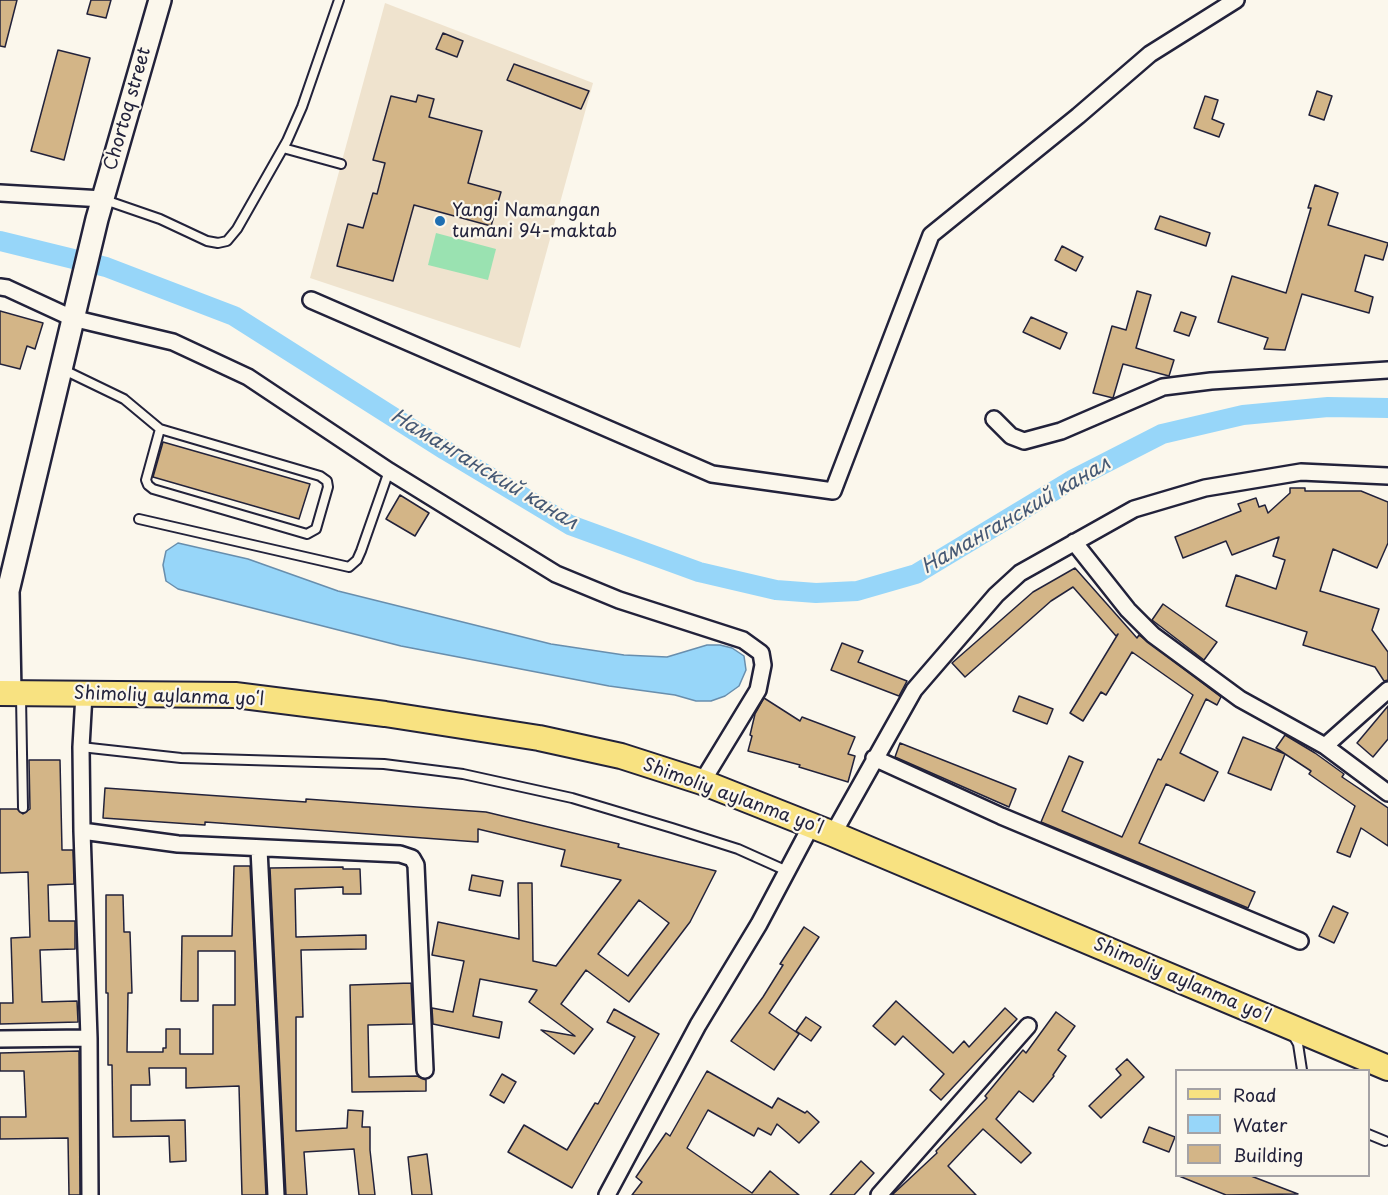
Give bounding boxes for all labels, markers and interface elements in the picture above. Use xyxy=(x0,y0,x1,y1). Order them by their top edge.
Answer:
street label: Chortoq street xyxy=(100,45,156,173)
place label: Yangi Namangan tumani 94-maktab xyxy=(452,200,617,242)
marker: Yangi Namangan tumani 94-maktab xyxy=(433,214,447,228)
water label: Наманганский канал xyxy=(386,405,582,535)
water label: Наманганский канал xyxy=(917,452,1115,580)
street label: Shimoliy aylanma yoʻl xyxy=(73,683,265,711)
street label: Shimoliy aylanma yoʻl xyxy=(640,754,826,840)
street label: Shimoliy aylanma yoʻl xyxy=(1090,934,1274,1028)
legend xyxy=(1175,1069,1370,1177)
text: Road xyxy=(1233,1081,1277,1108)
text: Water xyxy=(1233,1111,1287,1138)
text: Building xyxy=(1233,1141,1303,1168)

